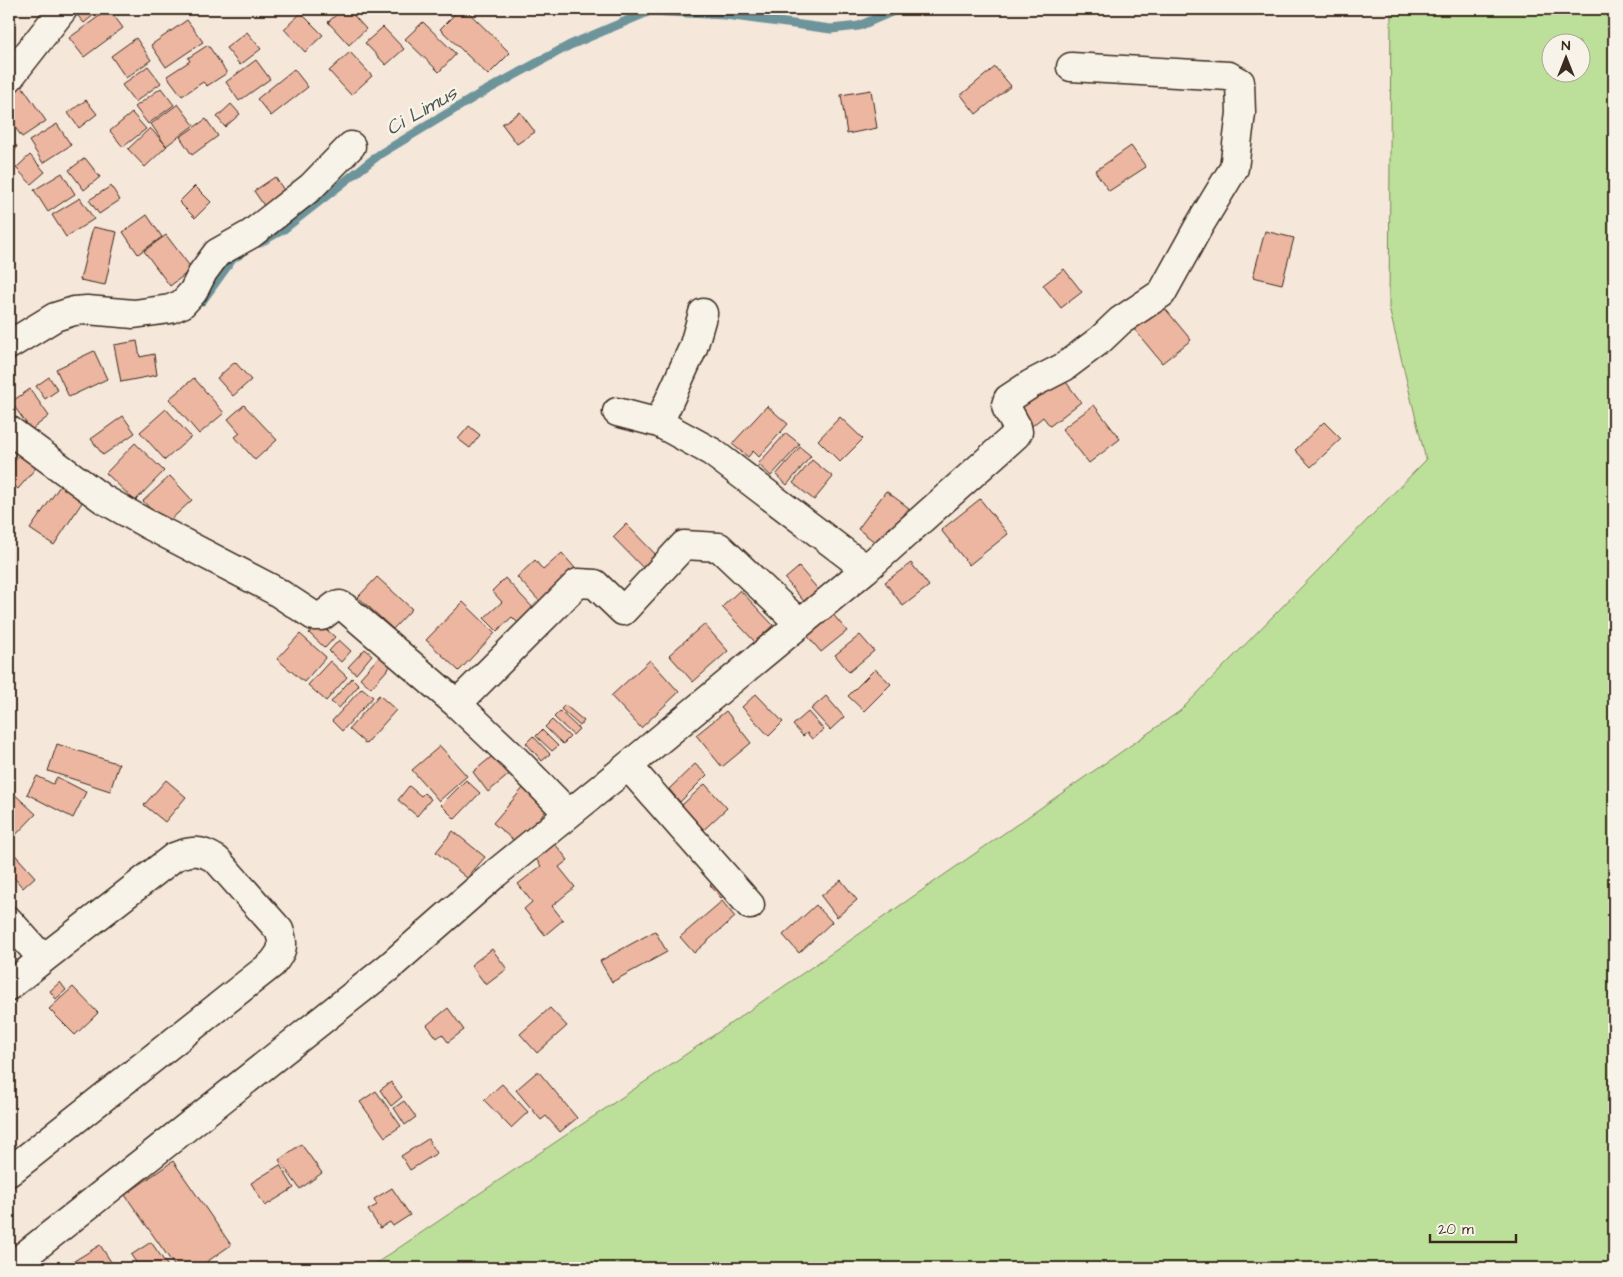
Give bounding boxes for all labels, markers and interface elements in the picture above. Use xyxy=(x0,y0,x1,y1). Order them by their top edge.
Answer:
north arrow xyxy=(1540,32,1590,82)
text: N xyxy=(1562,36,1571,56)
water label: Ci Limus xyxy=(381,79,463,142)
scale bar xyxy=(1430,1212,1517,1244)
text: 20 m xyxy=(1438,1219,1474,1240)

